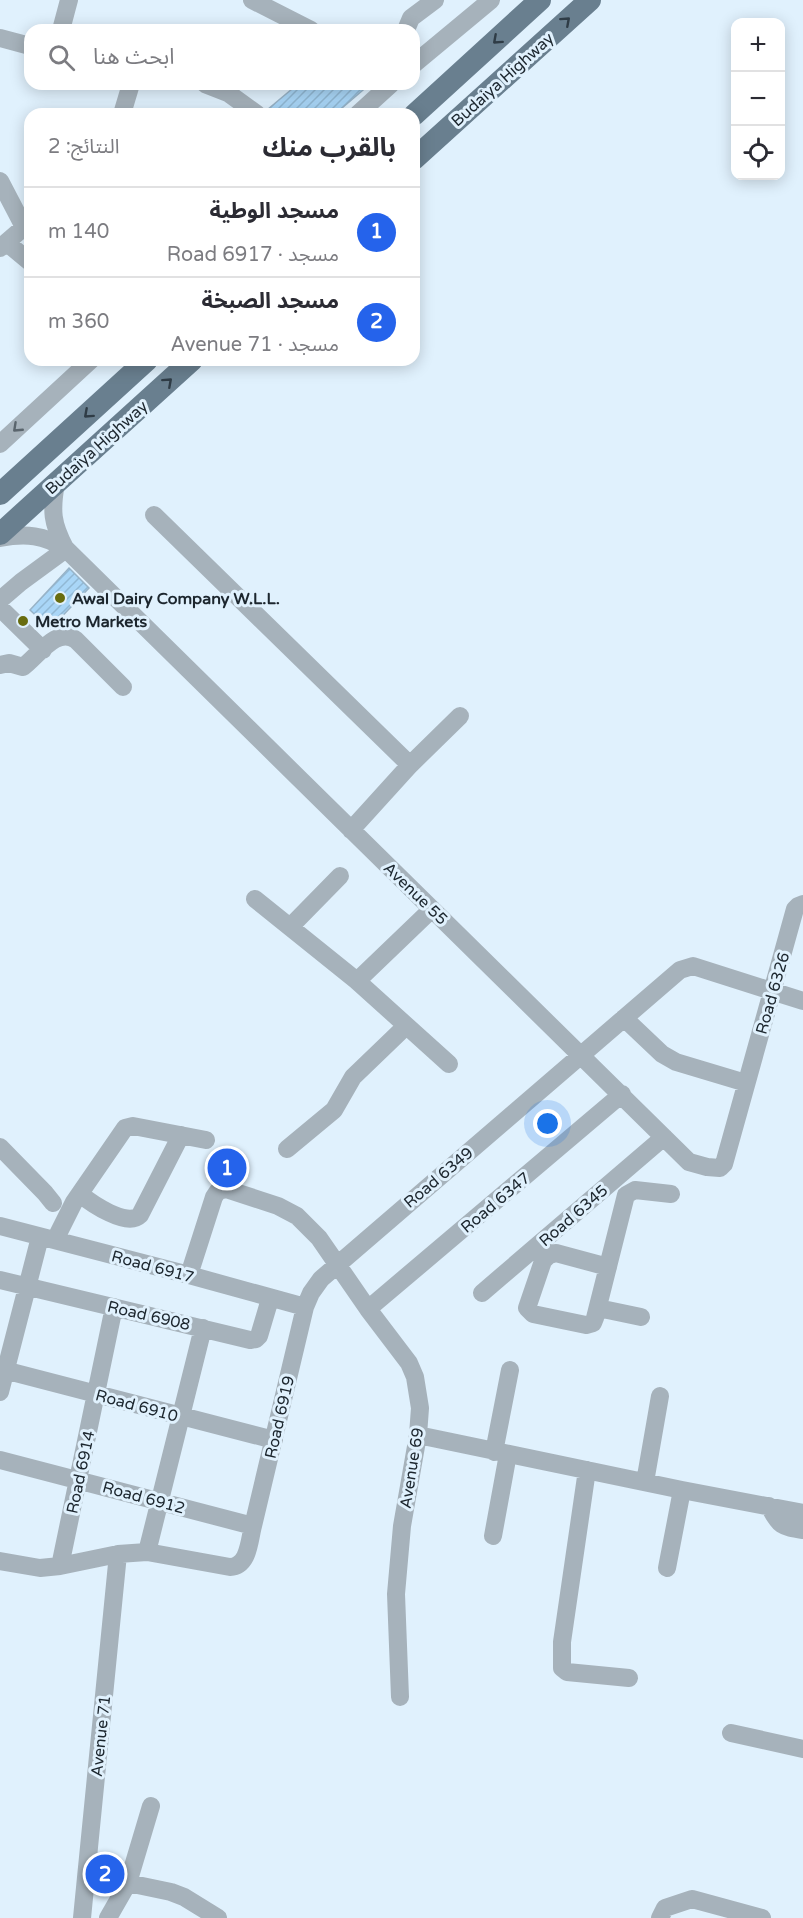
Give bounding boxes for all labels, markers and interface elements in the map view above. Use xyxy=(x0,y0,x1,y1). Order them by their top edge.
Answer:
one-way arrow xyxy=(560,17,570,28)
map controls xyxy=(731,18,785,180)
button: + xyxy=(731,18,785,72)
search box xyxy=(24,24,420,90)
street label: Budaiya Highway xyxy=(447,28,558,131)
one-way arrow xyxy=(493,32,504,43)
icon: search xyxy=(45,41,78,74)
text: ابحث هنا xyxy=(93,44,175,70)
button: − xyxy=(731,72,785,126)
button: locate xyxy=(731,126,785,180)
text: بالقرب منك xyxy=(262,132,396,163)
text: النتائج: 2 xyxy=(48,135,119,159)
text: مسجد الوطية xyxy=(210,198,339,224)
text: 140 m xyxy=(48,220,109,244)
text: 1 xyxy=(370,220,383,244)
text: مسجد · Road 6917 xyxy=(167,243,339,267)
text: مسجد الصبخة xyxy=(201,288,339,314)
text: 360 m xyxy=(48,310,109,334)
text: 2 xyxy=(370,310,383,334)
text: مسجد · Avenue 71 xyxy=(171,333,339,357)
one-way arrow xyxy=(161,378,171,389)
street label: Budaiya Highway xyxy=(41,396,152,499)
one-way arrow xyxy=(84,407,95,418)
one-way arrow xyxy=(13,421,23,432)
place label: Awal Dairy Company W.L.L. xyxy=(72,589,280,609)
marker: Awal Dairy Company W.L.L. xyxy=(53,591,67,605)
place label: Metro Markets xyxy=(35,612,147,632)
marker: Metro Markets xyxy=(16,614,30,628)
street label: Avenue 55 xyxy=(379,858,452,929)
street label: Road 6326 xyxy=(752,950,794,1037)
your location xyxy=(533,1109,562,1138)
street label: Road 6349 xyxy=(400,1143,477,1213)
pin: 1 xyxy=(208,1146,246,1190)
street label: Road 6347 xyxy=(457,1168,534,1238)
street label: Road 6345 xyxy=(535,1180,612,1251)
street label: Road 6917 xyxy=(109,1246,196,1288)
street label: Road 6908 xyxy=(105,1297,192,1335)
street label: Road 6919 xyxy=(261,1374,299,1461)
street label: Road 6910 xyxy=(93,1385,180,1427)
street label: Avenue 69 xyxy=(396,1426,428,1510)
street label: Road 6914 xyxy=(62,1429,100,1516)
street label: Road 6912 xyxy=(100,1477,187,1519)
street label: Avenue 71 xyxy=(87,1695,115,1778)
pin: 2 xyxy=(86,1852,124,1896)

